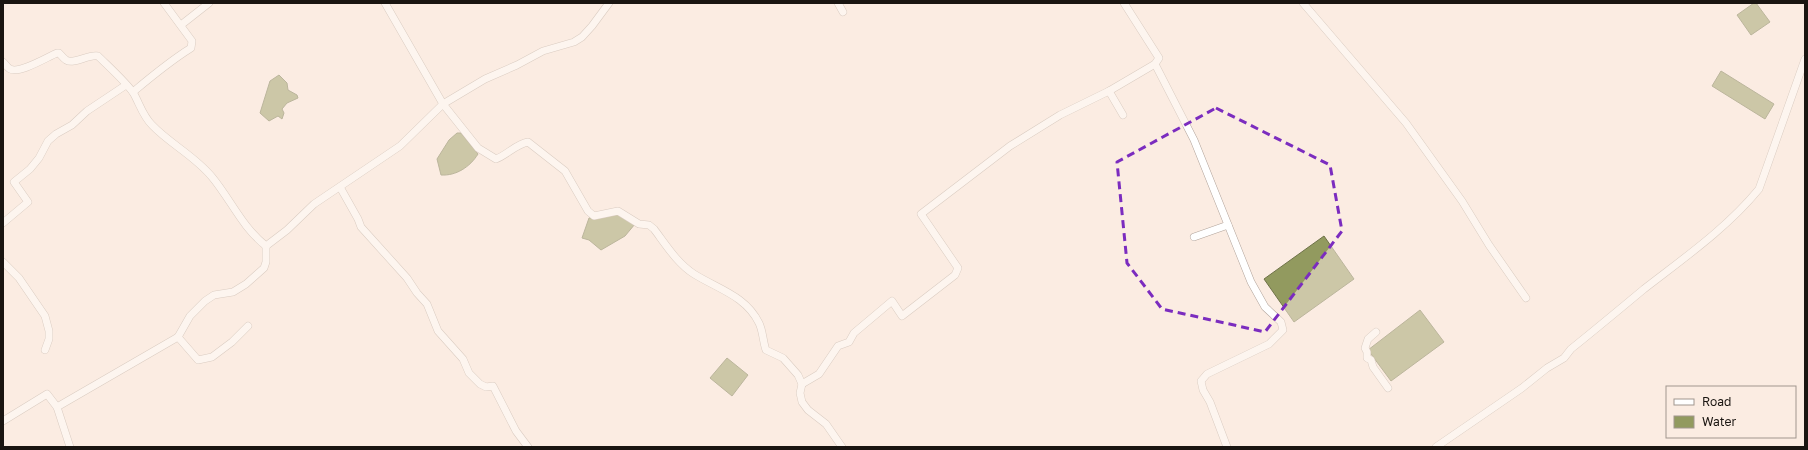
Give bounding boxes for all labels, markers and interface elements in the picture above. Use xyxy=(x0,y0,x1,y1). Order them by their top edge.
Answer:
legend xyxy=(1666,386,1796,438)
text: Road xyxy=(1702,394,1731,409)
text: Water xyxy=(1702,414,1736,429)

